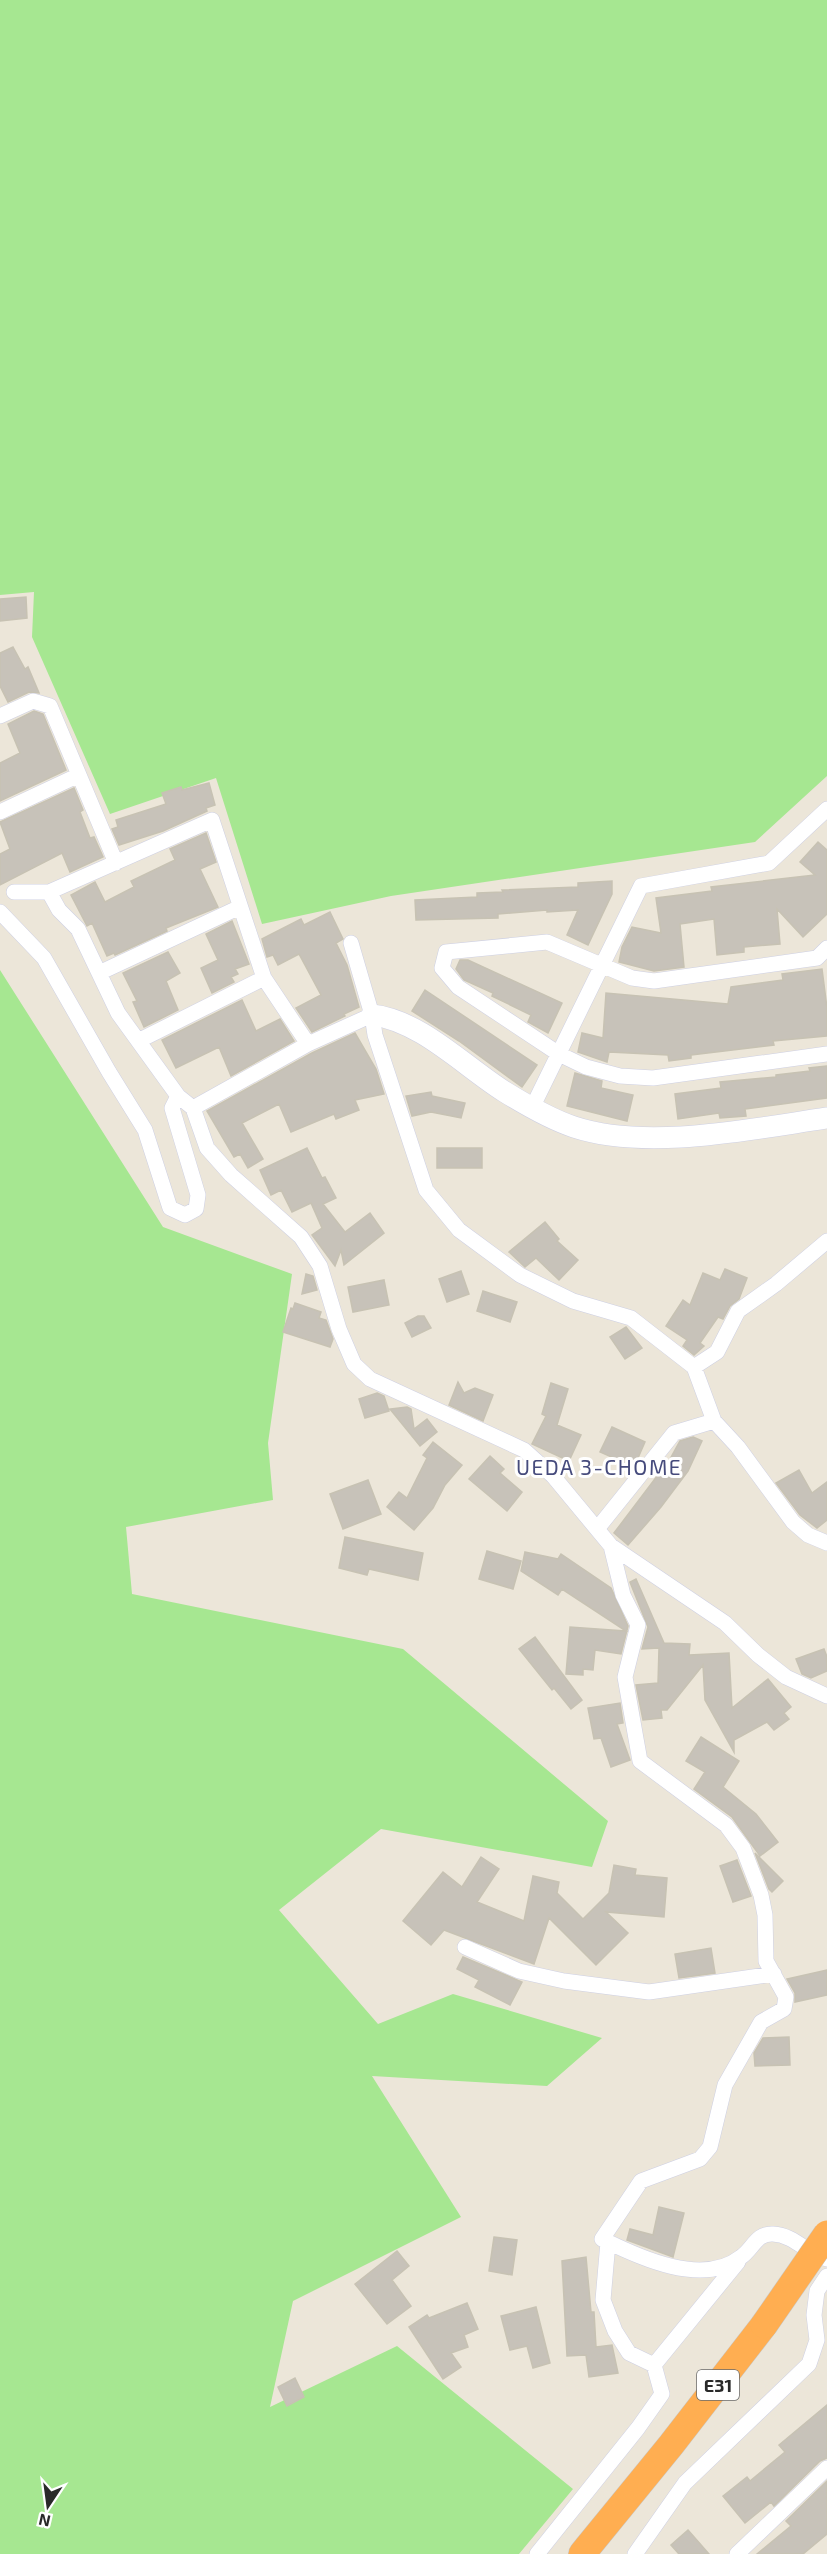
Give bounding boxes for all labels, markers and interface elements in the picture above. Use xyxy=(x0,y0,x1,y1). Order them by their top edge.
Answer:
district label: UEDA 3-CHOME xyxy=(516,1454,682,1479)
road number: E31 xyxy=(697,2370,739,2400)
north arrow xyxy=(18,2476,78,2536)
text: N xyxy=(37,2511,52,2532)

